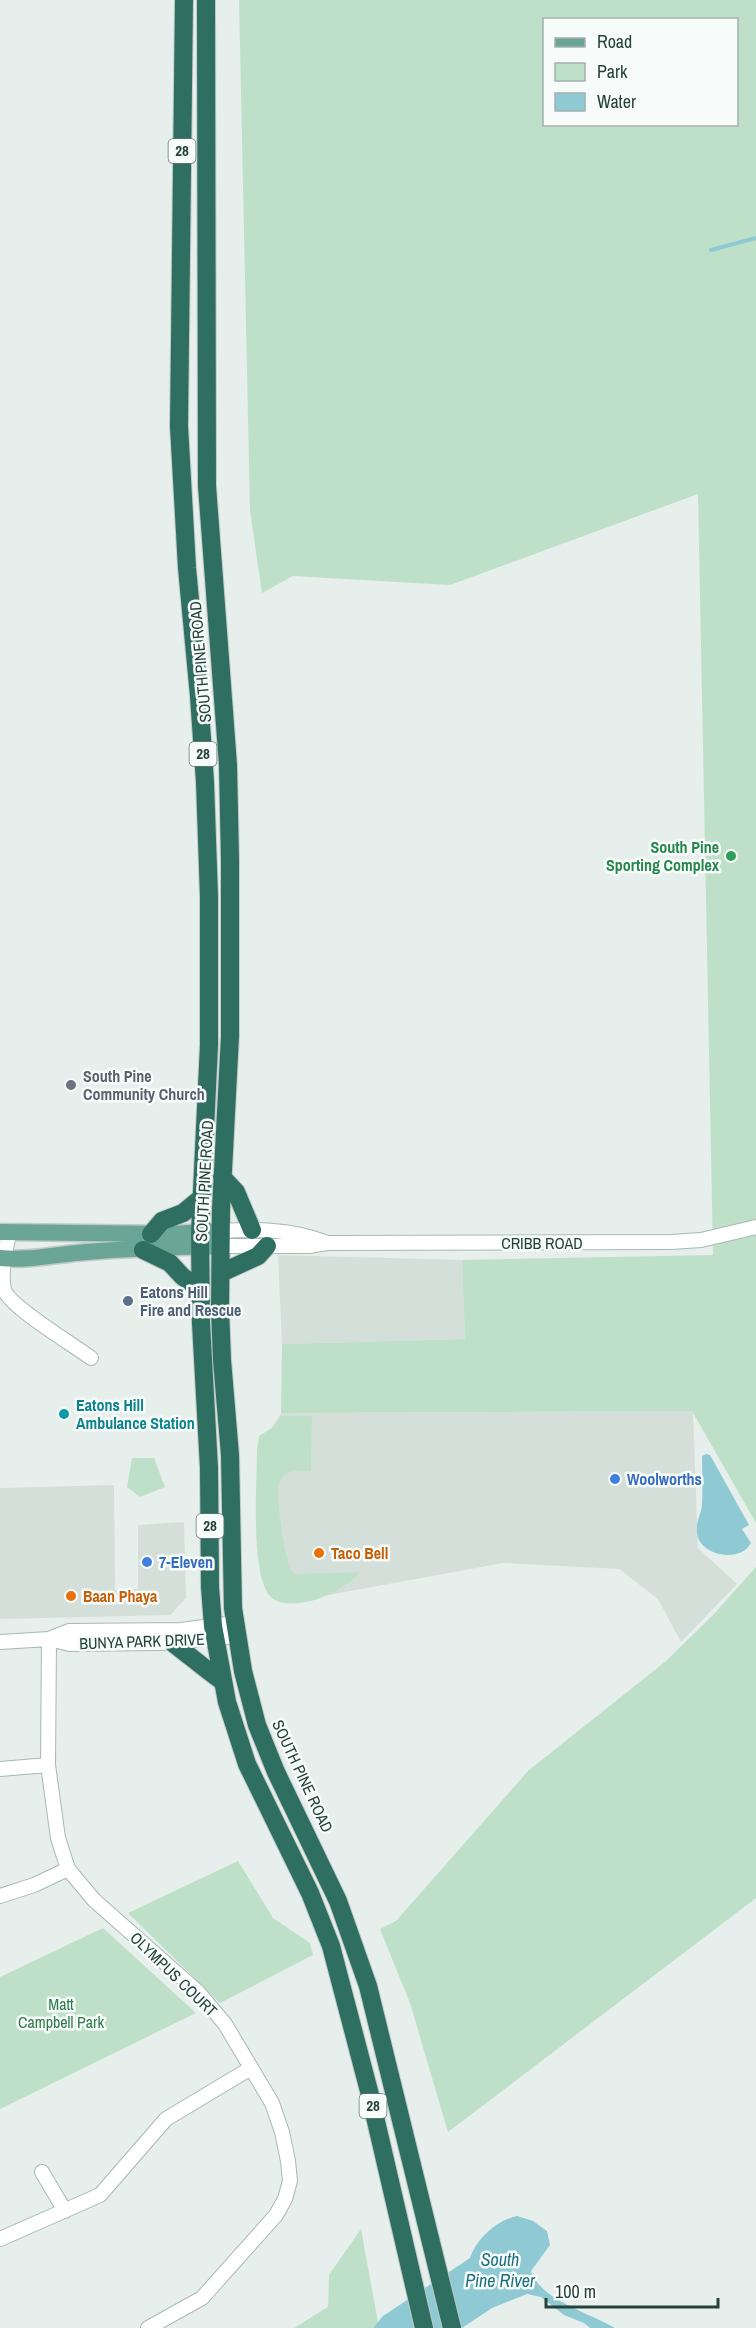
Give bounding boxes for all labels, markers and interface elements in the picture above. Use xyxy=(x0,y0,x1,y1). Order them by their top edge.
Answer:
legend xyxy=(543,18,738,126)
text: Road xyxy=(597,29,632,54)
text: Park xyxy=(597,59,628,84)
text: Water xyxy=(597,89,636,114)
road number: 28 xyxy=(168,139,195,163)
street label: SOUTH PINE ROAD xyxy=(184,600,216,724)
road number: 28 xyxy=(190,742,216,766)
place label: South Pine Sporting Complex xyxy=(606,836,720,876)
marker: South Pine Sporting Complex xyxy=(724,849,738,863)
place label: South Pine Community Church xyxy=(83,1065,205,1105)
marker: South Pine Community Church xyxy=(64,1078,78,1092)
street label: SOUTH PINE ROAD xyxy=(190,1120,218,1242)
street label: CRIBB ROAD xyxy=(501,1232,583,1254)
place label: Eatons Hill Fire and Rescue xyxy=(140,1281,241,1321)
marker: Eatons Hill Fire and Rescue xyxy=(121,1294,135,1308)
place label: Eatons Hill Ambulance Station xyxy=(76,1394,195,1434)
marker: Eatons Hill Ambulance Station xyxy=(57,1407,71,1421)
place label: Woolworths xyxy=(627,1468,702,1490)
marker: Woolworths xyxy=(608,1472,622,1486)
road number: 28 xyxy=(196,1514,224,1538)
place label: Taco Bell xyxy=(331,1542,388,1564)
marker: Taco Bell xyxy=(312,1546,326,1560)
place label: 7-Eleven xyxy=(159,1551,213,1573)
marker: 7-Eleven xyxy=(140,1555,154,1569)
place label: Baan Phaya xyxy=(83,1585,158,1607)
marker: Baan Phaya xyxy=(64,1589,78,1603)
street label: BUNYA PARK DRIVE xyxy=(79,1628,205,1654)
street label: SOUTH PINE ROAD xyxy=(267,1716,339,1836)
street label: OLYMPUS COURT xyxy=(126,1927,222,2021)
park label: Matt Campbell Park xyxy=(18,1993,104,2033)
road number: 28 xyxy=(360,2094,386,2118)
water label: South Pine River xyxy=(465,2247,536,2293)
scale bar xyxy=(546,2271,718,2309)
text: 100 m xyxy=(555,2279,596,2304)

